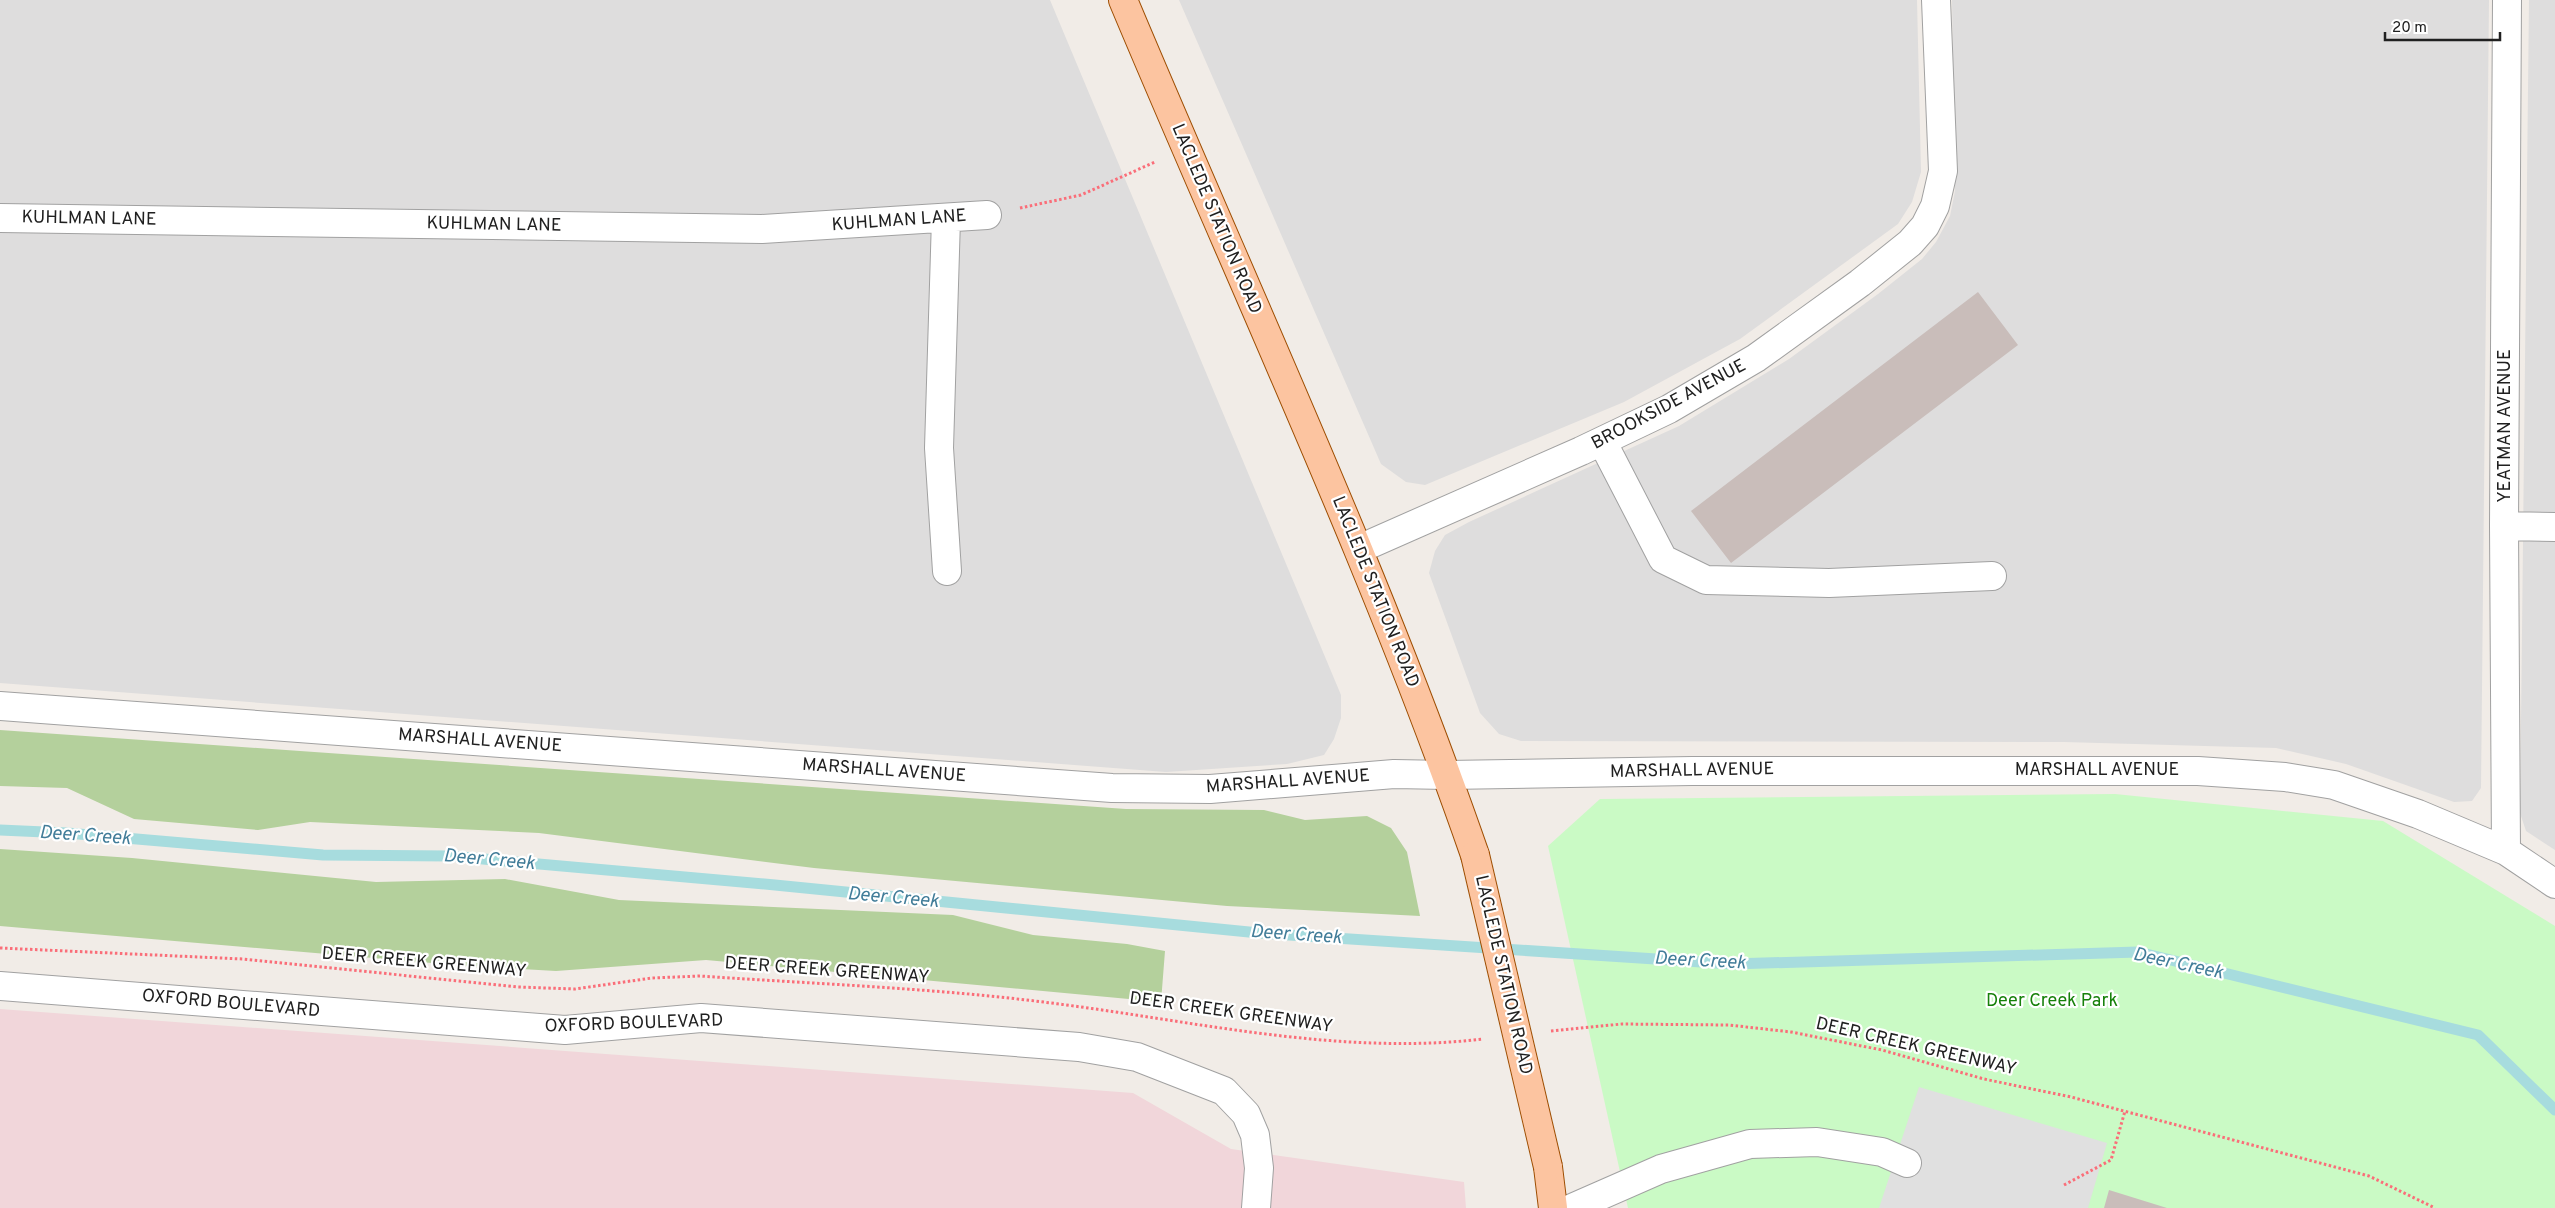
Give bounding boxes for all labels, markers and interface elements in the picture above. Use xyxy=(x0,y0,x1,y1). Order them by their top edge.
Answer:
scale bar xyxy=(2385,10,2500,42)
text: 20 m xyxy=(2392,19,2427,38)
street label: LACLEDE STATION ROAD xyxy=(1166,121,1266,317)
street label: KUHLMAN LANE xyxy=(831,205,967,237)
street label: KUHLMAN LANE xyxy=(21,206,157,232)
street label: KUHLMAN LANE xyxy=(426,212,562,238)
street label: YEATMAN AVENUE xyxy=(2494,349,2517,503)
street label: BROOKSIDE AVENUE xyxy=(1588,354,1750,456)
street label: LACLEDE STATION ROAD xyxy=(1326,493,1424,691)
street label: MARSHALL AVENUE xyxy=(397,724,563,758)
street label: MARSHALL AVENUE xyxy=(801,754,967,788)
street label: MARSHALL AVENUE xyxy=(1610,758,1774,784)
street label: MARSHALL AVENUE xyxy=(2015,759,2179,782)
street label: MARSHALL AVENUE xyxy=(1205,765,1371,799)
water label: Deer Creek xyxy=(38,821,132,851)
water label: Deer Creek xyxy=(442,844,536,876)
street label: LACLEDE STATION ROAD xyxy=(1469,873,1537,1077)
water label: Deer Creek xyxy=(846,882,940,914)
water label: Deer Creek xyxy=(1249,920,1343,950)
street label: DEER CREEK GREENWAY xyxy=(321,943,527,983)
water label: Deer Creek xyxy=(2131,943,2226,985)
water label: Deer Creek xyxy=(1654,947,1747,975)
street label: DEER CREEK GREENWAY xyxy=(724,952,930,990)
street label: OXFORD BOULEVARD xyxy=(141,985,321,1023)
street label: DEER CREEK GREENWAY xyxy=(1128,987,1334,1039)
park label: Deer Creek Park xyxy=(1986,990,2118,1013)
street label: OXFORD BOULEVARD xyxy=(544,1009,724,1039)
street label: DEER CREEK GREENWAY xyxy=(1813,1013,2019,1081)

